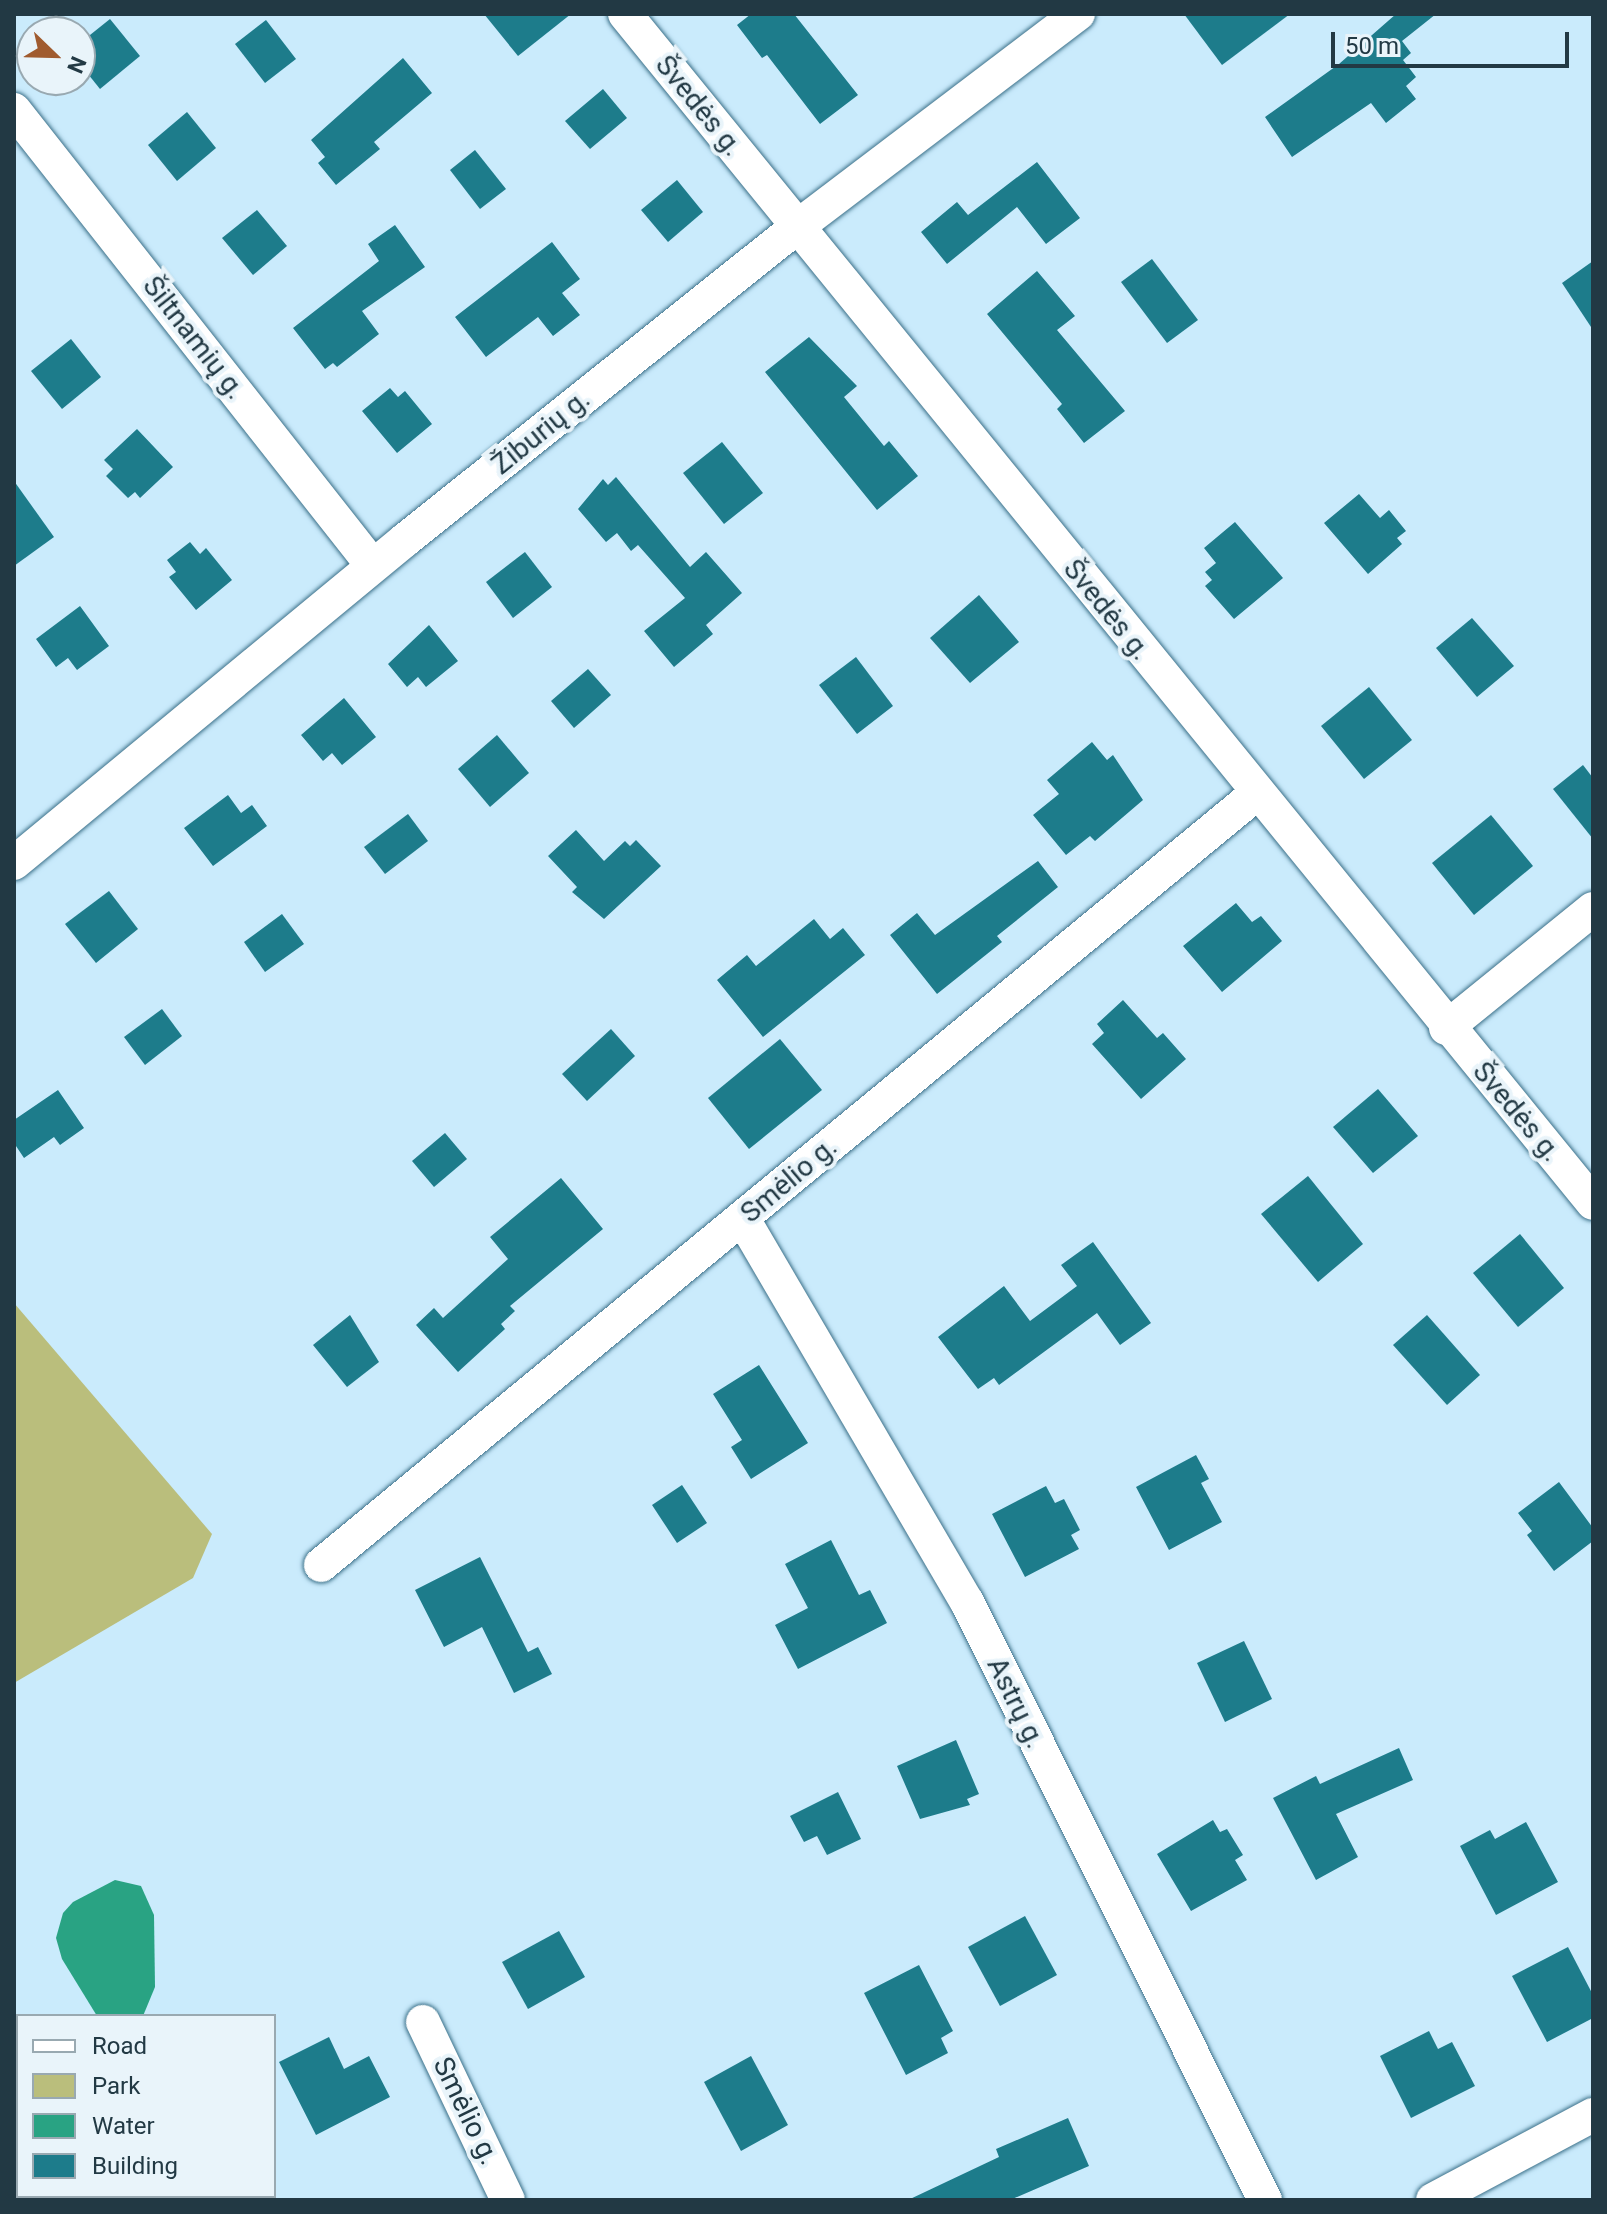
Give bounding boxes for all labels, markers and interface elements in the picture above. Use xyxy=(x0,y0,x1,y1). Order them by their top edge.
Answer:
north arrow xyxy=(16,16,96,96)
scale bar xyxy=(1335,16,1573,66)
text: 50 m xyxy=(1345,32,1399,60)
street label: Švedės g. xyxy=(648,49,750,163)
text: N xyxy=(62,53,91,77)
street label: Šiltnamių g. xyxy=(136,270,252,406)
street label: Žiburių g. xyxy=(485,382,597,482)
street label: Švedės g. xyxy=(1056,553,1158,667)
street label: Švedės g. xyxy=(1466,1055,1568,1169)
street label: Smėlio g. xyxy=(734,1130,844,1230)
street label: Astrų g. xyxy=(980,1652,1052,1754)
legend xyxy=(16,2014,276,2198)
text: Road xyxy=(92,2032,147,2060)
street label: Smėlio g. xyxy=(426,2052,506,2170)
text: Park xyxy=(92,2072,140,2100)
text: Water xyxy=(92,2112,155,2140)
text: Building xyxy=(92,2152,178,2180)

